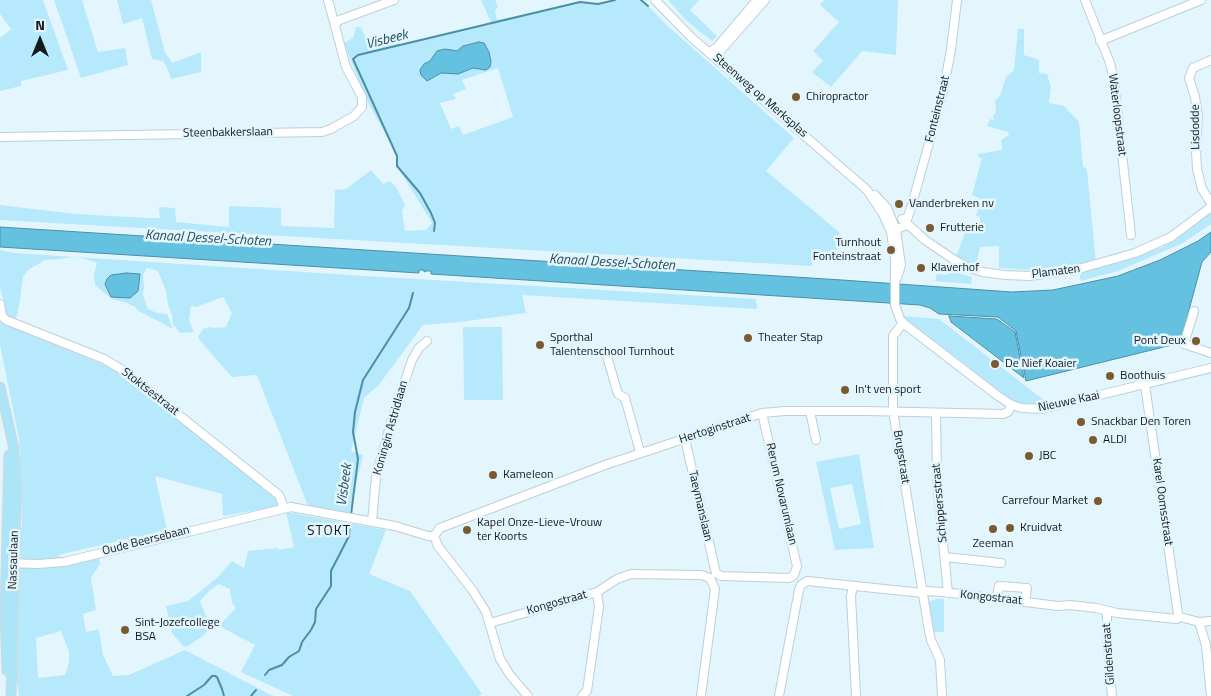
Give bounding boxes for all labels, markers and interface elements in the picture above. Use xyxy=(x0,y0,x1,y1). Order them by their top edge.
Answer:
text: N xyxy=(35,14,45,35)
north arrow xyxy=(15,15,65,65)
water label: Visbeek xyxy=(364,27,410,53)
street label: Steenweg op Merksplas xyxy=(710,51,810,141)
street label: Waterloopstraat xyxy=(1105,73,1129,157)
street label: Fonteinstraat xyxy=(923,74,953,144)
place label: Chiropractor xyxy=(806,90,868,104)
marker: Chiropractor xyxy=(790,91,802,103)
street label: Lisdodde xyxy=(1188,104,1204,150)
street label: Steenbakkerslaan xyxy=(183,125,273,141)
place label: Vanderbreken nv xyxy=(909,197,994,211)
marker: Vanderbreken nv xyxy=(893,198,905,210)
place label: Frutterie xyxy=(940,221,984,235)
marker: Frutterie xyxy=(924,222,936,234)
water label: Kanaal Dessel-Schoten xyxy=(145,227,271,251)
place label: Turnhout Fonteinstraat xyxy=(813,236,881,264)
marker: Turnhout Fonteinstraat xyxy=(885,244,897,256)
water label: Kanaal Dessel-Schoten xyxy=(549,251,675,275)
place label: Klaverhof xyxy=(931,261,979,275)
marker: Klaverhof xyxy=(915,262,927,274)
street label: Plamaten xyxy=(1031,262,1081,282)
place label: Sporthal Talentenschool Turnhout xyxy=(550,331,674,359)
place label: Theater Stap xyxy=(758,331,823,345)
marker: Theater Stap xyxy=(742,332,754,344)
place label: Pont Deux xyxy=(1134,334,1186,348)
marker: Pont Deux xyxy=(1190,335,1202,347)
marker: Sporthal Talentenschool Turnhout xyxy=(534,339,546,351)
place label: De Nief Koaier xyxy=(1005,357,1077,371)
marker: De Nief Koaier xyxy=(989,358,1001,370)
street label: Stoktsestraat xyxy=(118,365,182,419)
place label: Boothuis xyxy=(1120,369,1165,383)
marker: Boothuis xyxy=(1104,370,1116,382)
street label: Koningin Astridlaan xyxy=(371,379,411,477)
place label: In't ven sport xyxy=(855,383,921,397)
marker: In't ven sport xyxy=(839,384,851,396)
street label: Nieuwe Kaai xyxy=(1037,388,1101,416)
street label: Hertoginstraat xyxy=(677,411,753,447)
place label: Snackbar Den Toren xyxy=(1091,415,1191,429)
marker: Snackbar Den Toren xyxy=(1075,416,1087,428)
street label: Brugstraat xyxy=(890,429,912,485)
place label: ALDI xyxy=(1103,433,1127,447)
marker: ALDI xyxy=(1087,434,1099,446)
street label: Rerum Novarumlaan xyxy=(762,442,800,546)
place label: JBC xyxy=(1039,449,1056,463)
marker: JBC xyxy=(1023,450,1035,462)
street label: Karel Oomsstraat xyxy=(1149,457,1175,547)
water label: Visbeek xyxy=(334,463,356,507)
street label: Schippersstraat xyxy=(929,463,951,543)
place label: Kameleon xyxy=(503,468,554,482)
marker: Kameleon xyxy=(487,469,499,481)
street label: Taeymanslaan xyxy=(685,469,715,543)
place label: Carrefour Market xyxy=(1002,494,1088,508)
marker: Carrefour Market xyxy=(1092,495,1104,507)
place label: Kapel Onze-Lieve-Vrouw ter Koorts xyxy=(477,516,602,544)
place label: Kruidvat xyxy=(1020,521,1062,535)
marker: Kruidvat xyxy=(1004,522,1016,534)
street label: Oude Beersebaan xyxy=(101,523,191,559)
marker: Zeeman xyxy=(987,523,999,535)
district label: STOKT xyxy=(306,524,352,540)
marker: Kapel Onze-Lieve-Vrouw ter Koorts xyxy=(461,524,473,536)
street label: Nassaulaan xyxy=(6,530,22,590)
place label: Zeeman xyxy=(973,537,1013,551)
street label: Kongostraat xyxy=(525,588,589,618)
street label: Kongostraat xyxy=(959,588,1023,608)
place label: Sint-Jozefcollege BSA xyxy=(135,616,220,644)
street label: Gildenstraat xyxy=(1100,623,1118,685)
marker: Sint-Jozefcollege BSA xyxy=(119,624,131,636)

